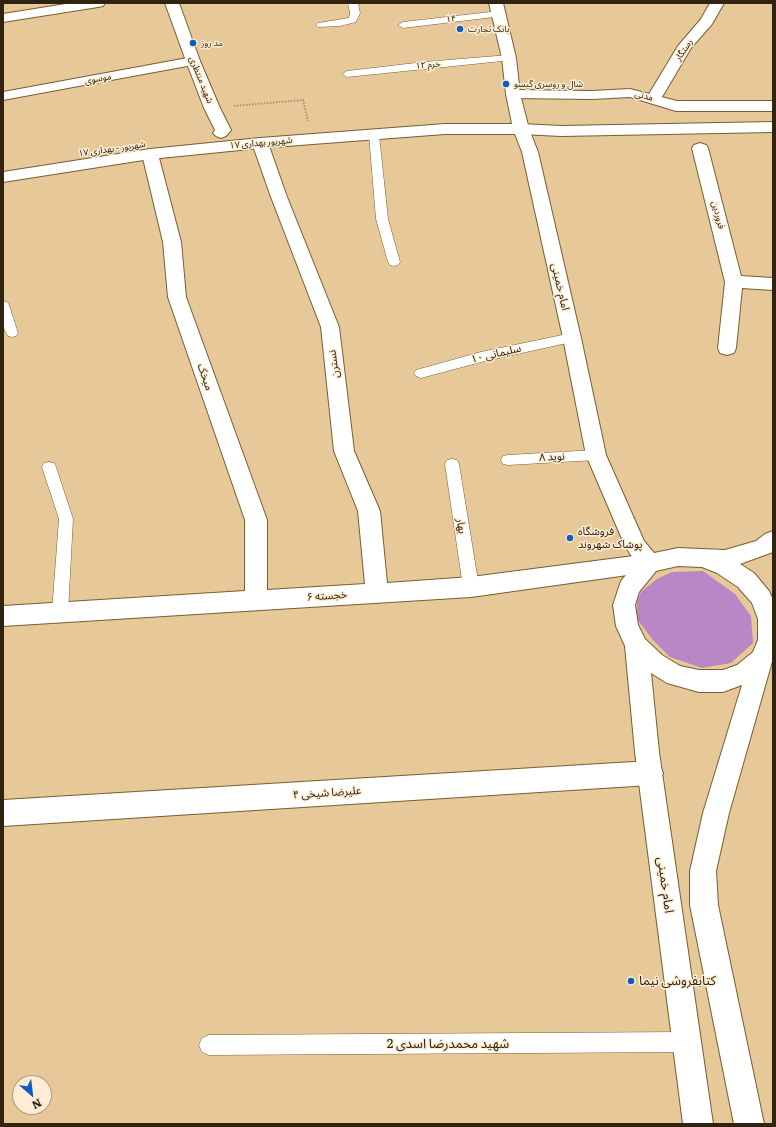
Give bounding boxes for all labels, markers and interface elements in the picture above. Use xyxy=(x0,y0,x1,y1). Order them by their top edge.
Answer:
street label: ۱۴ xyxy=(445,13,457,25)
marker: بانک تجارت xyxy=(455,24,465,34)
place label: بانک تجارت xyxy=(468,24,509,34)
street label: رستگار xyxy=(673,37,695,63)
marker: مد روز xyxy=(188,38,198,48)
place label: مد روز xyxy=(201,38,223,48)
street label: شهید منتظری xyxy=(187,55,215,105)
street label: خرم ۱۲ xyxy=(415,59,441,71)
street label: موسوی xyxy=(84,71,112,87)
marker: شال و روسری گیسو xyxy=(501,79,511,89)
place label: شال و روسری گیسو xyxy=(514,79,583,89)
street label: مدنی xyxy=(634,89,654,103)
street label: ۱۷ شهریور بهداری xyxy=(229,135,293,151)
street label: ۱۷ شهریور - بهداری xyxy=(78,139,146,159)
street label: فروردین xyxy=(709,200,727,230)
street label: امام خمینی xyxy=(548,262,572,312)
street label: سلیمانی ۱۰ xyxy=(469,342,523,366)
street label: نسترن xyxy=(326,349,342,379)
street label: میخک xyxy=(194,362,216,392)
street label: نوید ۸ xyxy=(539,450,565,464)
street label: بهار xyxy=(453,517,469,535)
place label: فروشگاه‌ پوشاک شهروند xyxy=(578,525,642,551)
marker: فروشگاه‌ پوشاک شهروند xyxy=(565,533,575,543)
street label: خجسته ۶ xyxy=(306,588,348,604)
street label: علیرضا شیخی ۴ xyxy=(292,784,362,802)
street label: امام خمینی xyxy=(653,856,677,914)
place label: کتابفروشی نیما xyxy=(639,973,716,989)
marker: کتابفروشی نیما xyxy=(626,976,636,986)
street label: شهید محمدرضا اسدی 2 xyxy=(387,1036,509,1052)
north arrow xyxy=(12,1075,52,1115)
text: N xyxy=(29,1095,45,1114)

